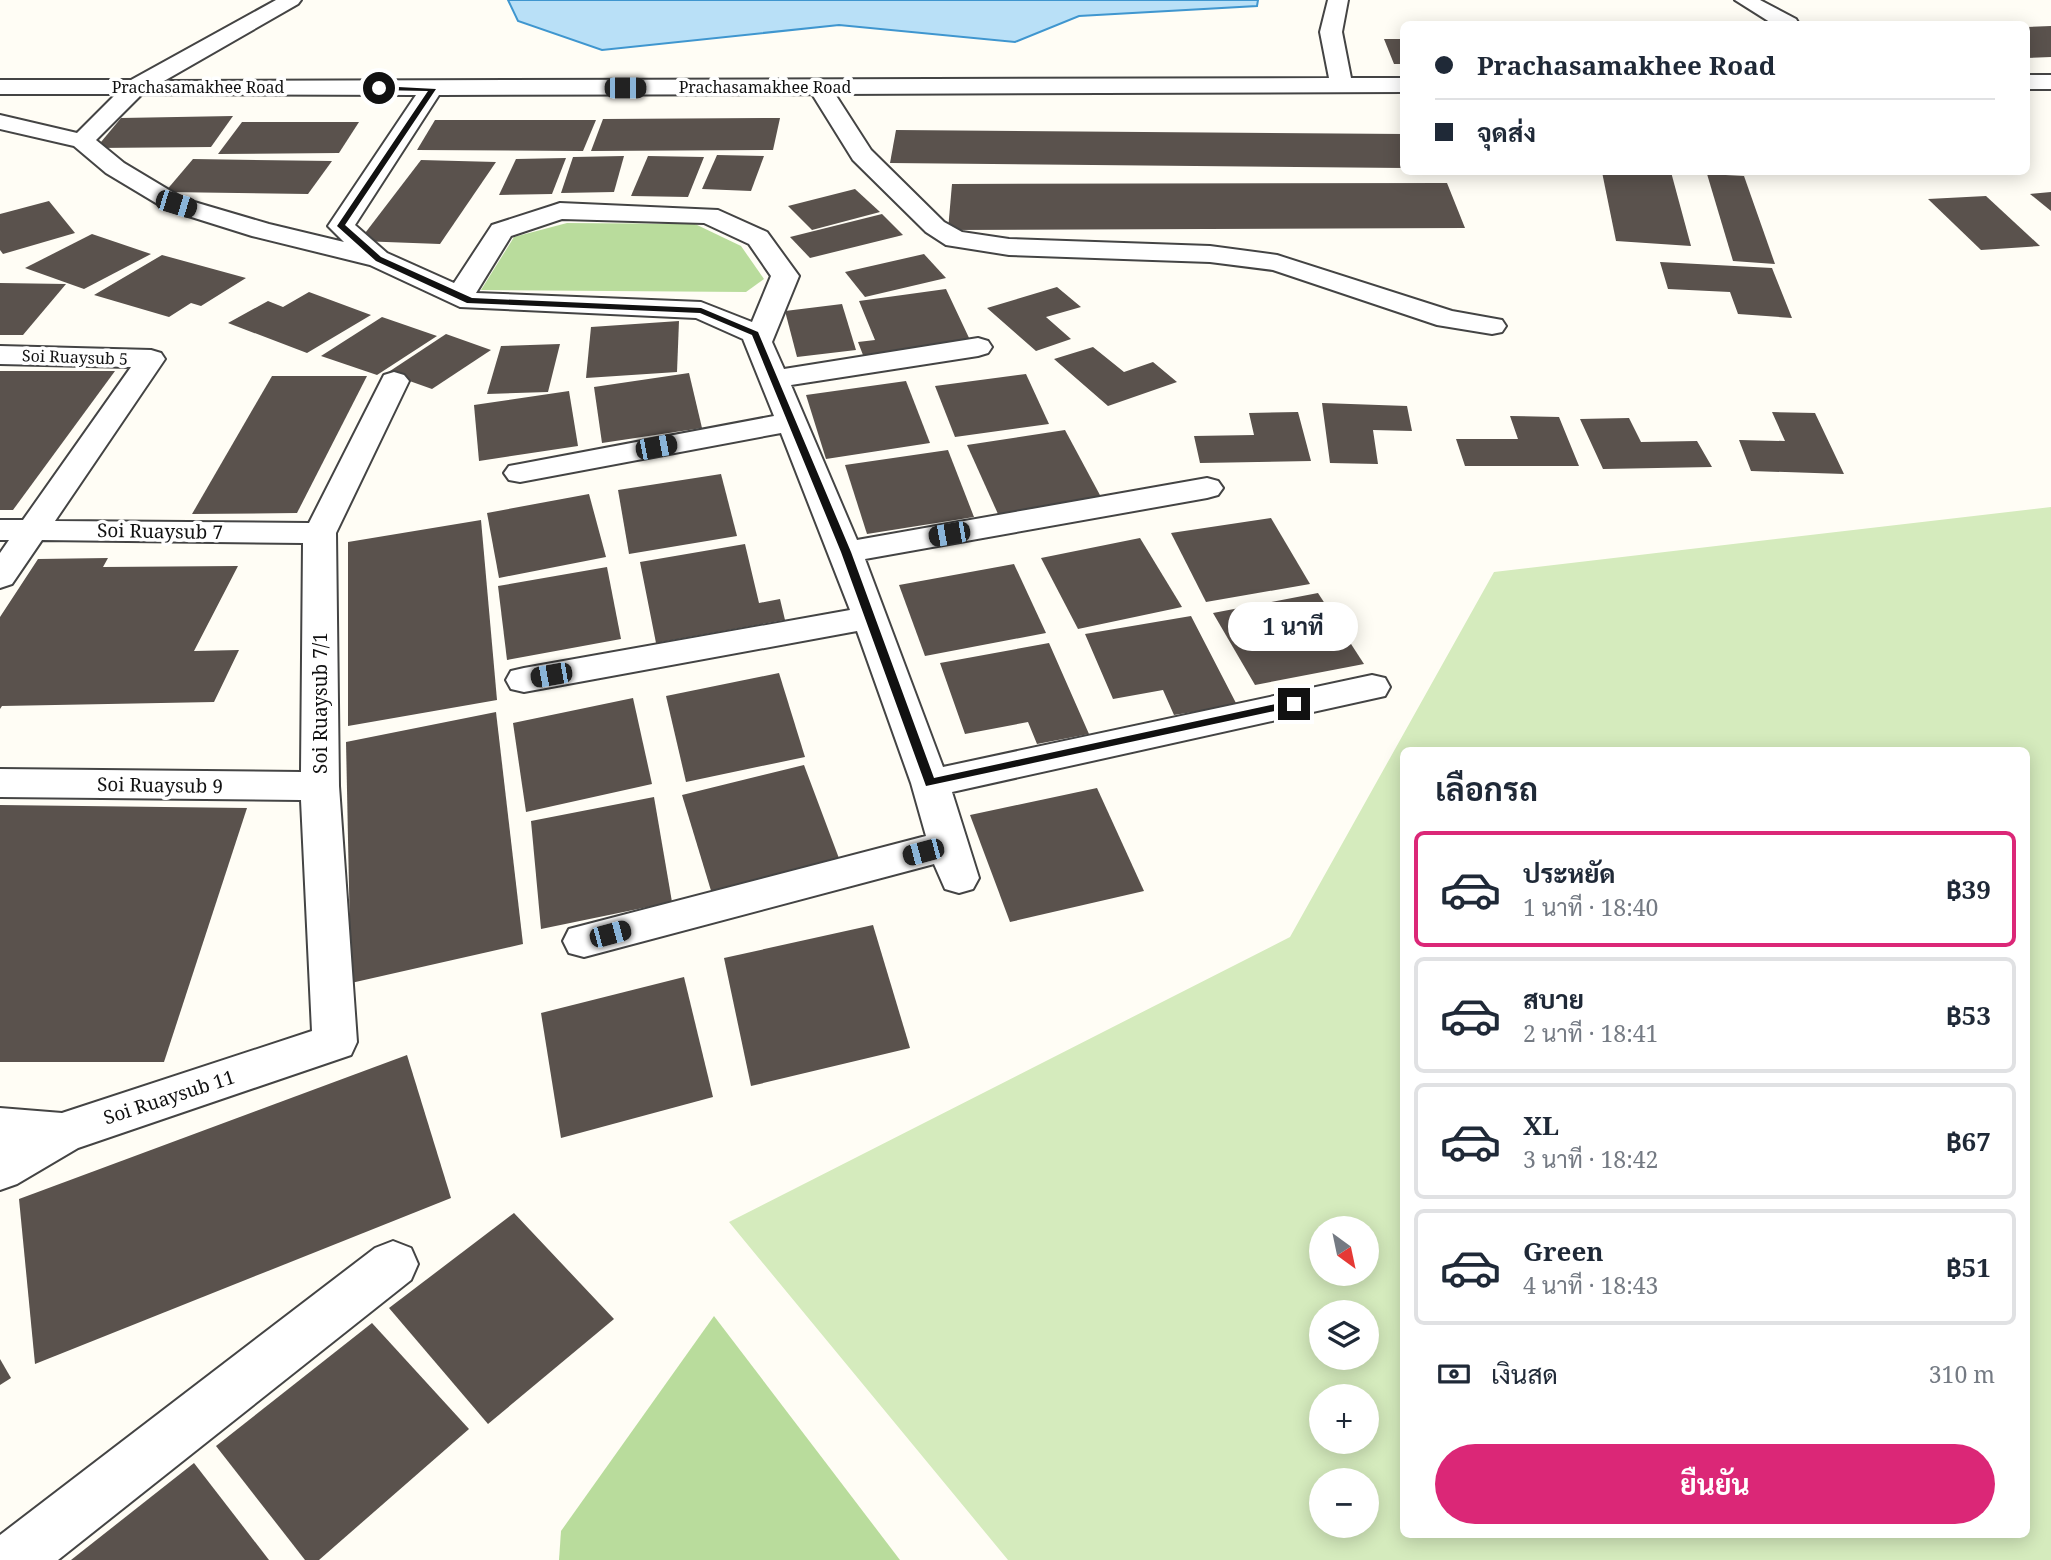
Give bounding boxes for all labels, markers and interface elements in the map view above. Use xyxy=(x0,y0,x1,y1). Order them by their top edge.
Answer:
text: Prachasamakhee Road xyxy=(1477,47,1776,83)
route start xyxy=(363,72,395,104)
street label: Prachasamakhee Road xyxy=(112,76,284,98)
street label: Prachasamakhee Road xyxy=(679,76,851,98)
car xyxy=(605,78,647,99)
text: จุดส่ง xyxy=(1477,114,1536,150)
car xyxy=(153,188,200,220)
street label: Soi Ruaysub 5 xyxy=(22,344,128,370)
car xyxy=(634,433,679,461)
street label: Soi Ruaysub 7 xyxy=(97,517,223,545)
car xyxy=(927,520,972,548)
callout: 1 นาที xyxy=(1229,602,1359,652)
text: 1 นาที xyxy=(1262,610,1324,642)
street label: Soi Ruaysub 7/1 xyxy=(307,632,333,774)
car xyxy=(529,661,574,689)
route end xyxy=(1278,688,1310,720)
text: เลือกรถ xyxy=(1435,767,1538,810)
street label: Soi Ruaysub 9 xyxy=(97,771,223,799)
car xyxy=(900,836,947,868)
text: ประหยัด xyxy=(1523,855,1616,891)
icon: car xyxy=(1439,858,1502,921)
text: ฿39 xyxy=(1946,871,1991,907)
text: 1 นาที · 18:40 xyxy=(1523,891,1658,923)
car xyxy=(587,918,634,950)
text: สบาย xyxy=(1523,981,1584,1017)
icon: car xyxy=(1439,984,1502,1047)
text: ฿53 xyxy=(1946,997,1991,1033)
text: 2 นาที · 18:41 xyxy=(1523,1017,1658,1049)
street label: Soi Ruaysub 11 xyxy=(100,1064,238,1130)
text: XL xyxy=(1523,1107,1559,1143)
icon: car xyxy=(1439,1110,1502,1173)
text: ฿67 xyxy=(1946,1123,1991,1159)
text: 3 นาที · 18:42 xyxy=(1523,1143,1658,1175)
north arrow xyxy=(1309,1216,1379,1286)
map controls xyxy=(1309,1216,1379,1538)
text: Green xyxy=(1523,1233,1604,1269)
icon: car xyxy=(1439,1236,1502,1299)
text: ฿51 xyxy=(1946,1249,1991,1285)
text: 4 นาที · 18:43 xyxy=(1523,1269,1658,1301)
button: layers xyxy=(1309,1300,1379,1370)
icon: cash xyxy=(1435,1355,1473,1393)
text: เงินสด xyxy=(1491,1356,1558,1392)
text: 310 m xyxy=(1929,1358,1995,1390)
button: + xyxy=(1309,1384,1379,1454)
button: ยืนยัน xyxy=(1435,1444,1995,1524)
button: − xyxy=(1309,1468,1379,1538)

